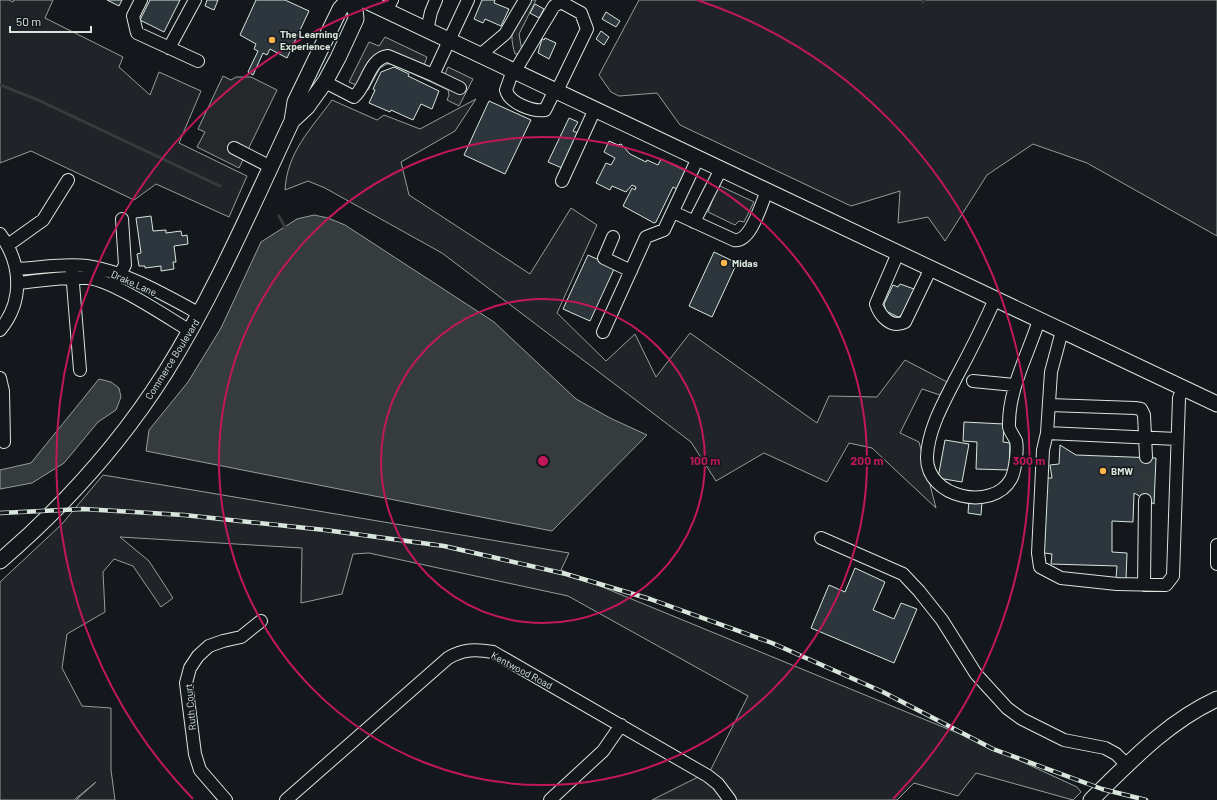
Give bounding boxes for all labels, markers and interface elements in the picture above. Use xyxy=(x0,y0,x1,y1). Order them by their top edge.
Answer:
scale bar xyxy=(10,8,91,34)
text: 50 m xyxy=(16,14,41,28)
place label: The Learning Experience xyxy=(280,28,338,52)
marker: The Learning Experience xyxy=(267,35,277,45)
place label: Midas xyxy=(732,257,758,269)
marker: Midas xyxy=(719,258,729,268)
street label: Drake Lane xyxy=(109,268,159,298)
street label: Commerce Boulevard xyxy=(142,316,202,402)
text: 100 m xyxy=(690,453,720,467)
text: 200 m xyxy=(851,453,883,467)
text: 300 m xyxy=(1013,453,1045,467)
centre of rings xyxy=(536,454,550,468)
place label: BMW xyxy=(1111,465,1133,477)
marker: BMW xyxy=(1098,466,1108,476)
street label: Kentwood Road xyxy=(489,649,555,691)
street label: Ruth Court xyxy=(182,683,198,731)

